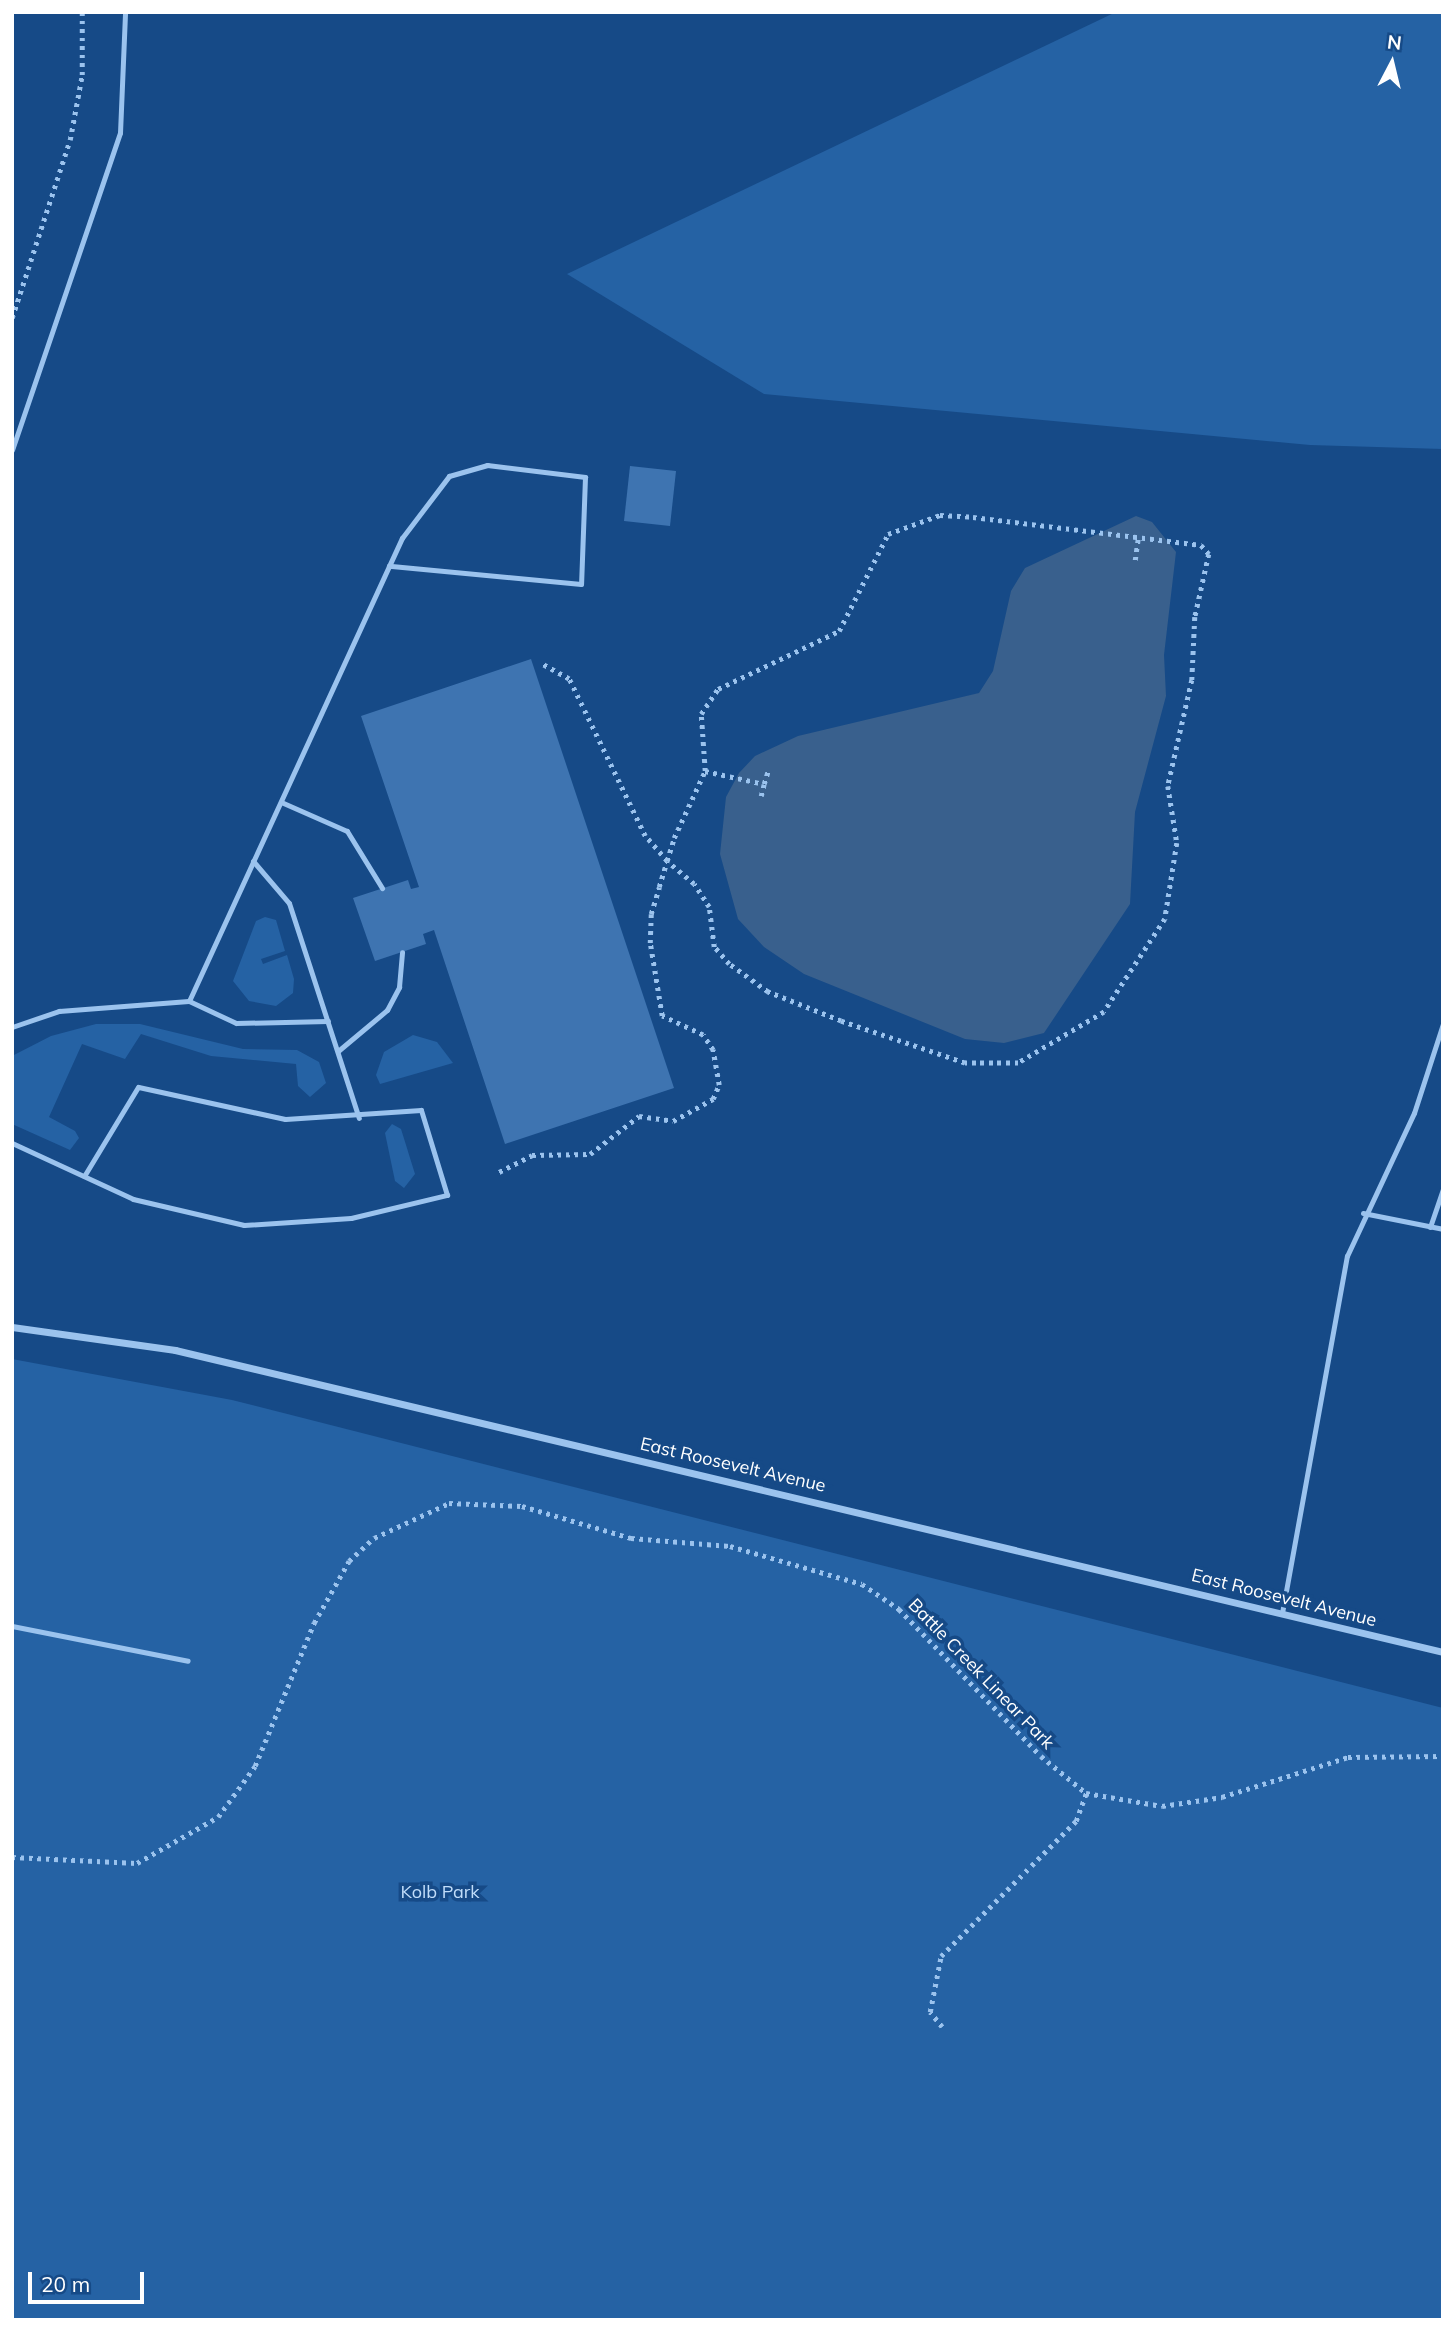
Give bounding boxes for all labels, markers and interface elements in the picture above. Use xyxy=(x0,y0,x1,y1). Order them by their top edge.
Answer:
north arrow xyxy=(1357,28,1427,98)
text: N xyxy=(1386,29,1403,55)
street label: East Roosevelt Avenue xyxy=(638,1433,828,1497)
street label: East Roosevelt Avenue xyxy=(1189,1565,1379,1631)
street label: Battle Creek Linear Park xyxy=(903,1594,1059,1754)
park label: Kolb Park xyxy=(400,1881,480,1903)
scale bar xyxy=(32,2258,147,2302)
text: 20 m xyxy=(41,2271,90,2297)

